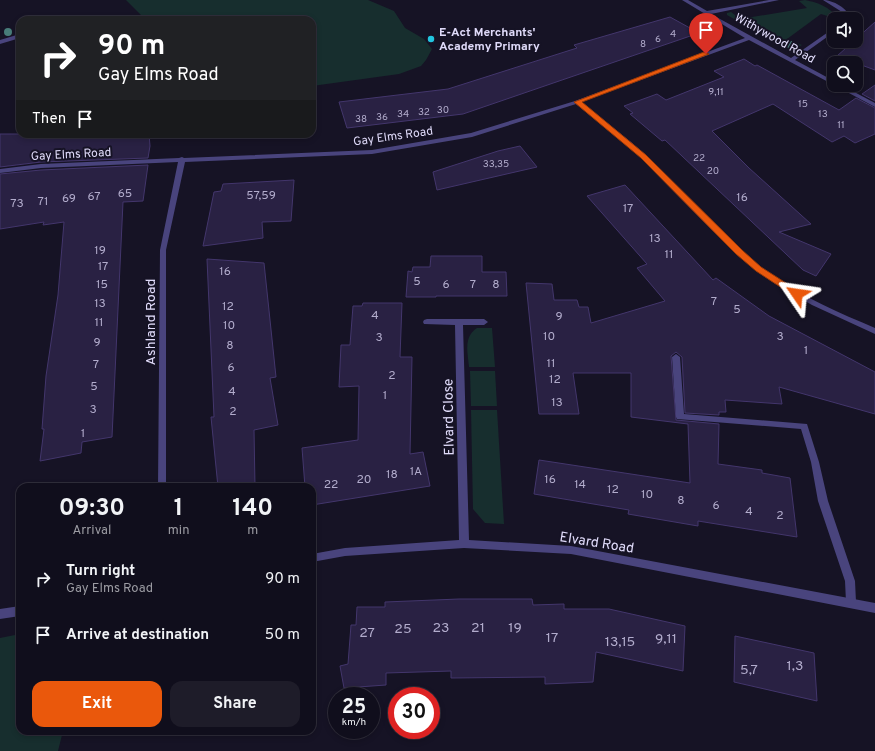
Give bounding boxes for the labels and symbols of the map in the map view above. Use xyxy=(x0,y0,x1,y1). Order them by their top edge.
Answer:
street label: Withywood Road xyxy=(731,10,818,68)
pin xyxy=(689,13,723,54)
place label: E-Act Merchants' Academy Primary xyxy=(439,25,540,55)
house number: 4 xyxy=(670,28,676,41)
house number: 6 xyxy=(655,33,661,46)
marker: E-Act Merchants' Academy Primary xyxy=(426,34,436,44)
house number: 8 xyxy=(640,38,646,51)
house number: 9,11 xyxy=(708,86,724,99)
house number: 15 xyxy=(798,98,808,111)
house number: 30 xyxy=(437,104,449,117)
house number: 32 xyxy=(418,106,430,119)
house number: 34 xyxy=(397,108,409,121)
house number: 13 xyxy=(818,108,828,121)
house number: 36 xyxy=(376,111,388,124)
house number: 38 xyxy=(355,113,367,126)
house number: 11 xyxy=(837,119,845,132)
street label: Gay Elms Road xyxy=(352,123,434,151)
street label: Gay Elms Road xyxy=(30,145,112,165)
house number: 22 xyxy=(693,152,705,165)
house number: 33,35 xyxy=(483,158,509,171)
house number: 20 xyxy=(707,165,719,178)
house number: 65 xyxy=(118,186,132,202)
house number: 57,59 xyxy=(246,188,276,204)
house number: 67 xyxy=(87,189,101,205)
house number: 16 xyxy=(736,190,748,206)
house number: 69 xyxy=(62,191,76,207)
house number: 71 xyxy=(38,194,48,210)
house number: 73 xyxy=(10,196,24,212)
house number: 17 xyxy=(623,201,633,217)
house number: 13 xyxy=(649,231,661,247)
house number: 19 xyxy=(94,243,106,259)
house number: 11 xyxy=(665,247,673,263)
house number: 17 xyxy=(98,259,108,275)
house number: 16 xyxy=(219,264,231,280)
position arrow xyxy=(776,273,818,315)
house number: 5 xyxy=(413,274,421,290)
house number: 15 xyxy=(96,277,108,293)
house number: 6 xyxy=(442,277,450,293)
house number: 7 xyxy=(470,277,476,293)
house number: 8 xyxy=(492,277,500,293)
street label: Ashland Road xyxy=(143,279,160,365)
house number: 7 xyxy=(711,294,717,310)
house number: 13 xyxy=(94,296,106,312)
house number: 12 xyxy=(222,299,234,315)
house number: 5 xyxy=(733,302,741,318)
house number: 4 xyxy=(371,308,379,324)
house number: 9 xyxy=(555,309,563,325)
house number: 11 xyxy=(95,315,103,331)
house number: 10 xyxy=(223,318,235,334)
house number: 10 xyxy=(543,329,555,345)
house number: 3 xyxy=(776,329,784,345)
house number: 3 xyxy=(375,330,383,346)
house number: 9 xyxy=(93,335,101,351)
house number: 8 xyxy=(226,338,234,354)
house number: 1 xyxy=(804,343,808,359)
house number: 11 xyxy=(547,356,555,372)
house number: 7 xyxy=(93,357,99,373)
house number: 6 xyxy=(227,360,235,376)
house number: 2 xyxy=(388,368,396,384)
house number: 12 xyxy=(549,372,561,388)
street label: Elvard Close xyxy=(440,378,459,456)
house number: 5 xyxy=(90,379,98,395)
house number: 4 xyxy=(228,384,236,400)
house number: 1 xyxy=(383,388,387,404)
house number: 13 xyxy=(551,395,563,411)
house number: 3 xyxy=(89,402,97,418)
house number: 2 xyxy=(229,404,237,420)
house number: 1 xyxy=(81,426,85,442)
house number: 1A xyxy=(410,464,422,480)
house number: 18 xyxy=(386,467,398,483)
house number: 20 xyxy=(356,472,372,488)
house number: 16 xyxy=(544,472,556,488)
house number: 22 xyxy=(324,477,338,493)
house number: 14 xyxy=(574,477,586,493)
house number: 12 xyxy=(607,482,619,498)
house number: 10 xyxy=(641,487,653,503)
house number: 8 xyxy=(677,493,685,509)
house number: 6 xyxy=(712,498,720,514)
house number: 4 xyxy=(745,504,753,520)
house number: 2 xyxy=(776,508,784,524)
street label: Elvard Road xyxy=(558,529,635,558)
house number: 23 xyxy=(433,620,450,637)
house number: 21 xyxy=(471,620,485,637)
house number: 19 xyxy=(508,620,522,637)
house number: 25 xyxy=(394,621,412,638)
house number: 27 xyxy=(359,625,375,642)
house number: 17 xyxy=(546,630,558,647)
house number: 9,11 xyxy=(655,631,677,648)
house number: 13,15 xyxy=(605,634,635,651)
house number: 1,3 xyxy=(787,658,803,675)
house number: 5,7 xyxy=(740,662,758,679)
speed limit sign: 30 xyxy=(388,687,440,739)

